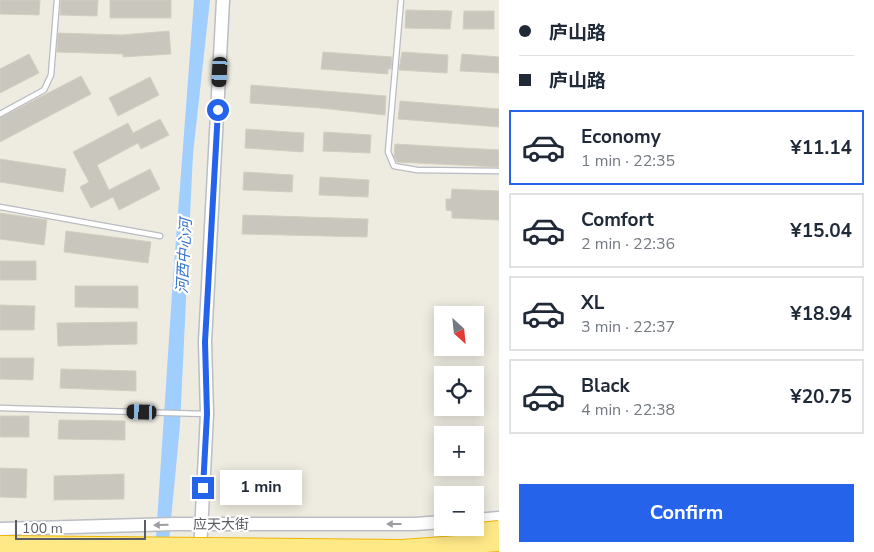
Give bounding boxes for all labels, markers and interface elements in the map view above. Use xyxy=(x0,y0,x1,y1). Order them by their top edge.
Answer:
text: 庐山路 xyxy=(549,20,606,46)
car xyxy=(211,57,228,87)
text: 庐山路 xyxy=(549,68,606,94)
route start xyxy=(207,99,229,121)
text: Economy xyxy=(581,124,661,150)
icon: car xyxy=(521,125,566,170)
text: ¥11.14 xyxy=(790,135,852,161)
text: 1 min · 22:35 xyxy=(581,150,675,172)
text: Comfort xyxy=(581,207,654,233)
icon: car xyxy=(521,208,566,253)
water label: 河西中心河 xyxy=(172,215,196,294)
text: ¥15.04 xyxy=(790,218,852,244)
text: 2 min · 22:36 xyxy=(581,233,675,255)
text: XL xyxy=(581,290,604,316)
icon: car xyxy=(521,291,566,336)
text: ¥18.94 xyxy=(790,301,852,327)
north arrow xyxy=(434,306,484,356)
map controls xyxy=(434,306,484,536)
text: 3 min · 22:37 xyxy=(581,316,675,338)
button: locate xyxy=(434,366,484,416)
text: Black xyxy=(581,373,630,399)
icon: car xyxy=(521,374,566,419)
text: ¥20.75 xyxy=(790,384,852,410)
text: 4 min · 22:38 xyxy=(581,399,675,421)
car xyxy=(126,404,157,420)
button: + xyxy=(434,426,484,476)
callout: 1 min xyxy=(220,470,303,506)
text: 1 min xyxy=(240,476,282,498)
route end xyxy=(192,477,214,499)
button: Confirm xyxy=(519,484,854,542)
button: − xyxy=(434,486,484,536)
street label: 应天大街 xyxy=(193,515,249,534)
scale bar xyxy=(15,517,146,540)
text: 100 m xyxy=(22,519,63,538)
one-way arrow xyxy=(386,520,402,528)
one-way arrow xyxy=(153,521,169,529)

